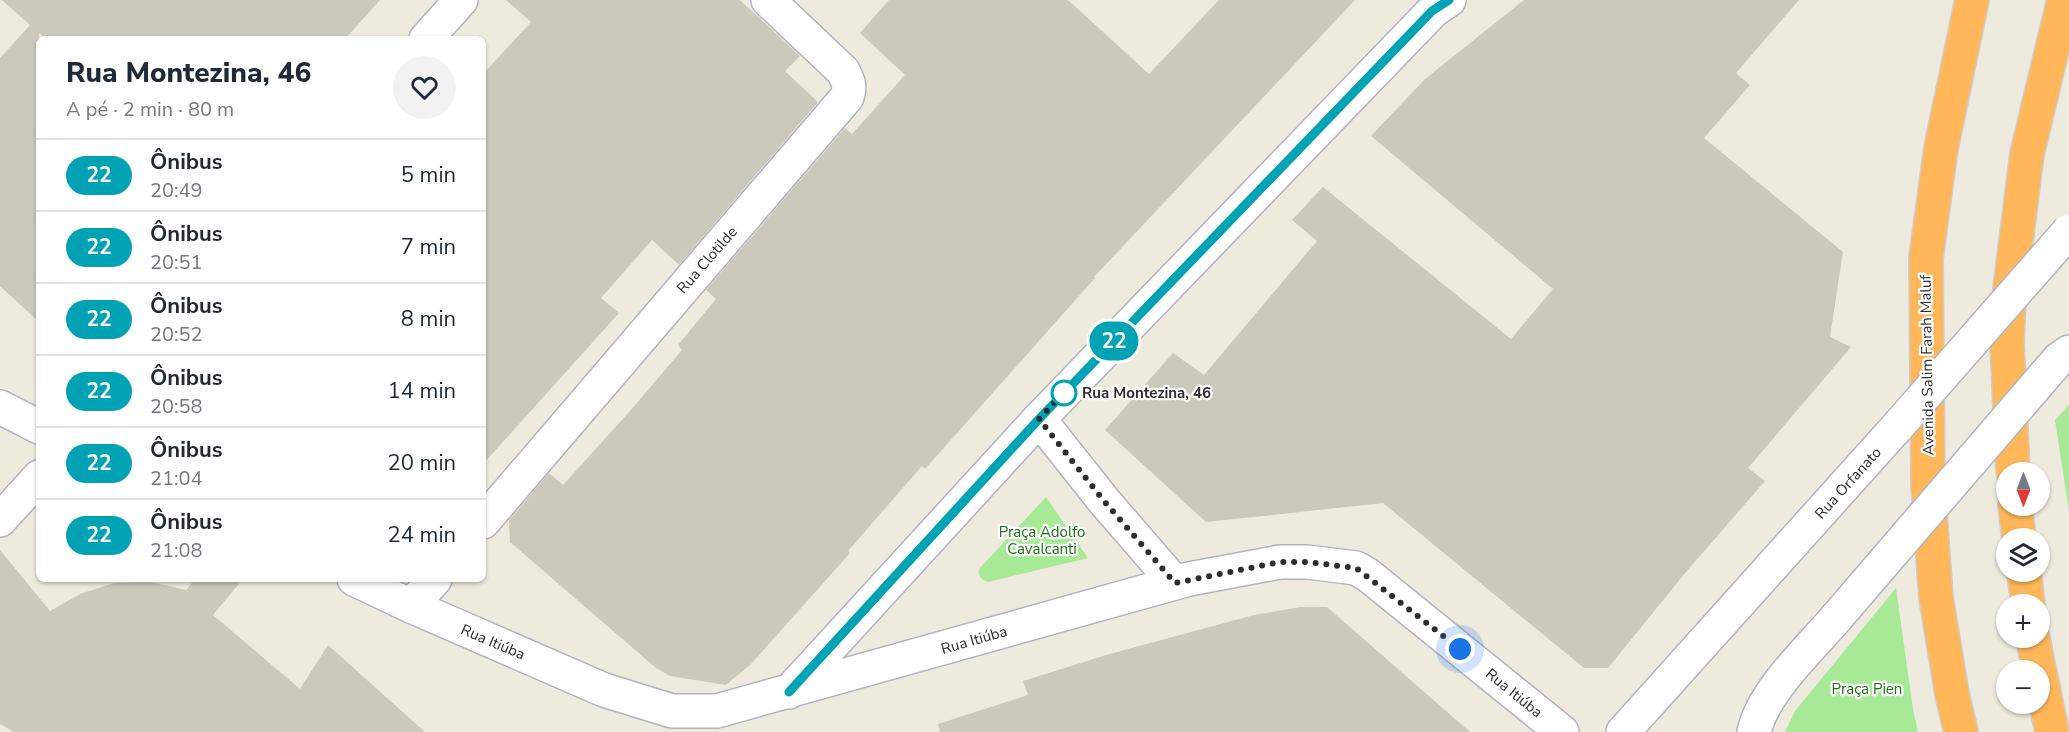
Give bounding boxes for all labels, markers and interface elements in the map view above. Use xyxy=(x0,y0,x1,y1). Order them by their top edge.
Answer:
text: Rua Montezina, 46 xyxy=(66,54,311,92)
button: heart xyxy=(393,56,456,119)
text: A pé · 2 min · 80 m xyxy=(66,96,234,123)
text: Ônibus xyxy=(150,147,222,177)
text: 5 min xyxy=(401,160,456,190)
text: 22 xyxy=(86,161,112,189)
text: 20:49 xyxy=(150,177,203,204)
text: Ônibus xyxy=(150,219,222,249)
street label: Rua Clotilde xyxy=(672,222,742,298)
text: 7 min xyxy=(401,232,456,262)
text: 22 xyxy=(86,233,112,261)
text: 20:51 xyxy=(150,249,203,276)
street label: Avenida Salim Farah Maluf xyxy=(1915,274,1939,455)
text: Ônibus xyxy=(150,291,222,321)
text: 8 min xyxy=(401,304,456,334)
text: 22 xyxy=(86,305,112,333)
text: 20:52 xyxy=(150,321,203,348)
line badge: 22 xyxy=(1087,322,1141,360)
text: 22 xyxy=(1101,327,1127,355)
text: Ônibus xyxy=(150,363,222,393)
text: 14 min xyxy=(388,376,456,406)
text: 22 xyxy=(86,377,112,405)
marker: Rua Montezina, 46 xyxy=(1051,380,1077,406)
place label: Rua Montezina, 46 xyxy=(1082,383,1211,403)
text: 20:58 xyxy=(150,393,203,420)
text: Ônibus xyxy=(150,435,222,465)
street label: Rua Orfanato xyxy=(1810,443,1886,523)
text: 20 min xyxy=(388,448,456,478)
text: 22 xyxy=(86,449,112,477)
north arrow xyxy=(1996,462,2050,516)
map controls xyxy=(1996,462,2050,714)
text: 21:04 xyxy=(150,465,203,492)
text: Ônibus xyxy=(150,507,222,537)
text: 24 min xyxy=(388,520,456,550)
text: 22 xyxy=(86,521,112,549)
park label: Praça Adolfo Cavalcanti xyxy=(999,522,1085,559)
button: layers xyxy=(1996,528,2050,582)
text: 21:08 xyxy=(150,537,203,564)
button: + xyxy=(1996,594,2050,648)
street label: Rua Itiúba xyxy=(458,620,528,664)
street label: Rua Itiúba xyxy=(939,621,1009,659)
your location xyxy=(1445,634,1475,664)
button: − xyxy=(1996,660,2050,714)
street label: Rua Itiúba xyxy=(1481,664,1547,722)
park label: Praça Pien xyxy=(1832,679,1902,699)

